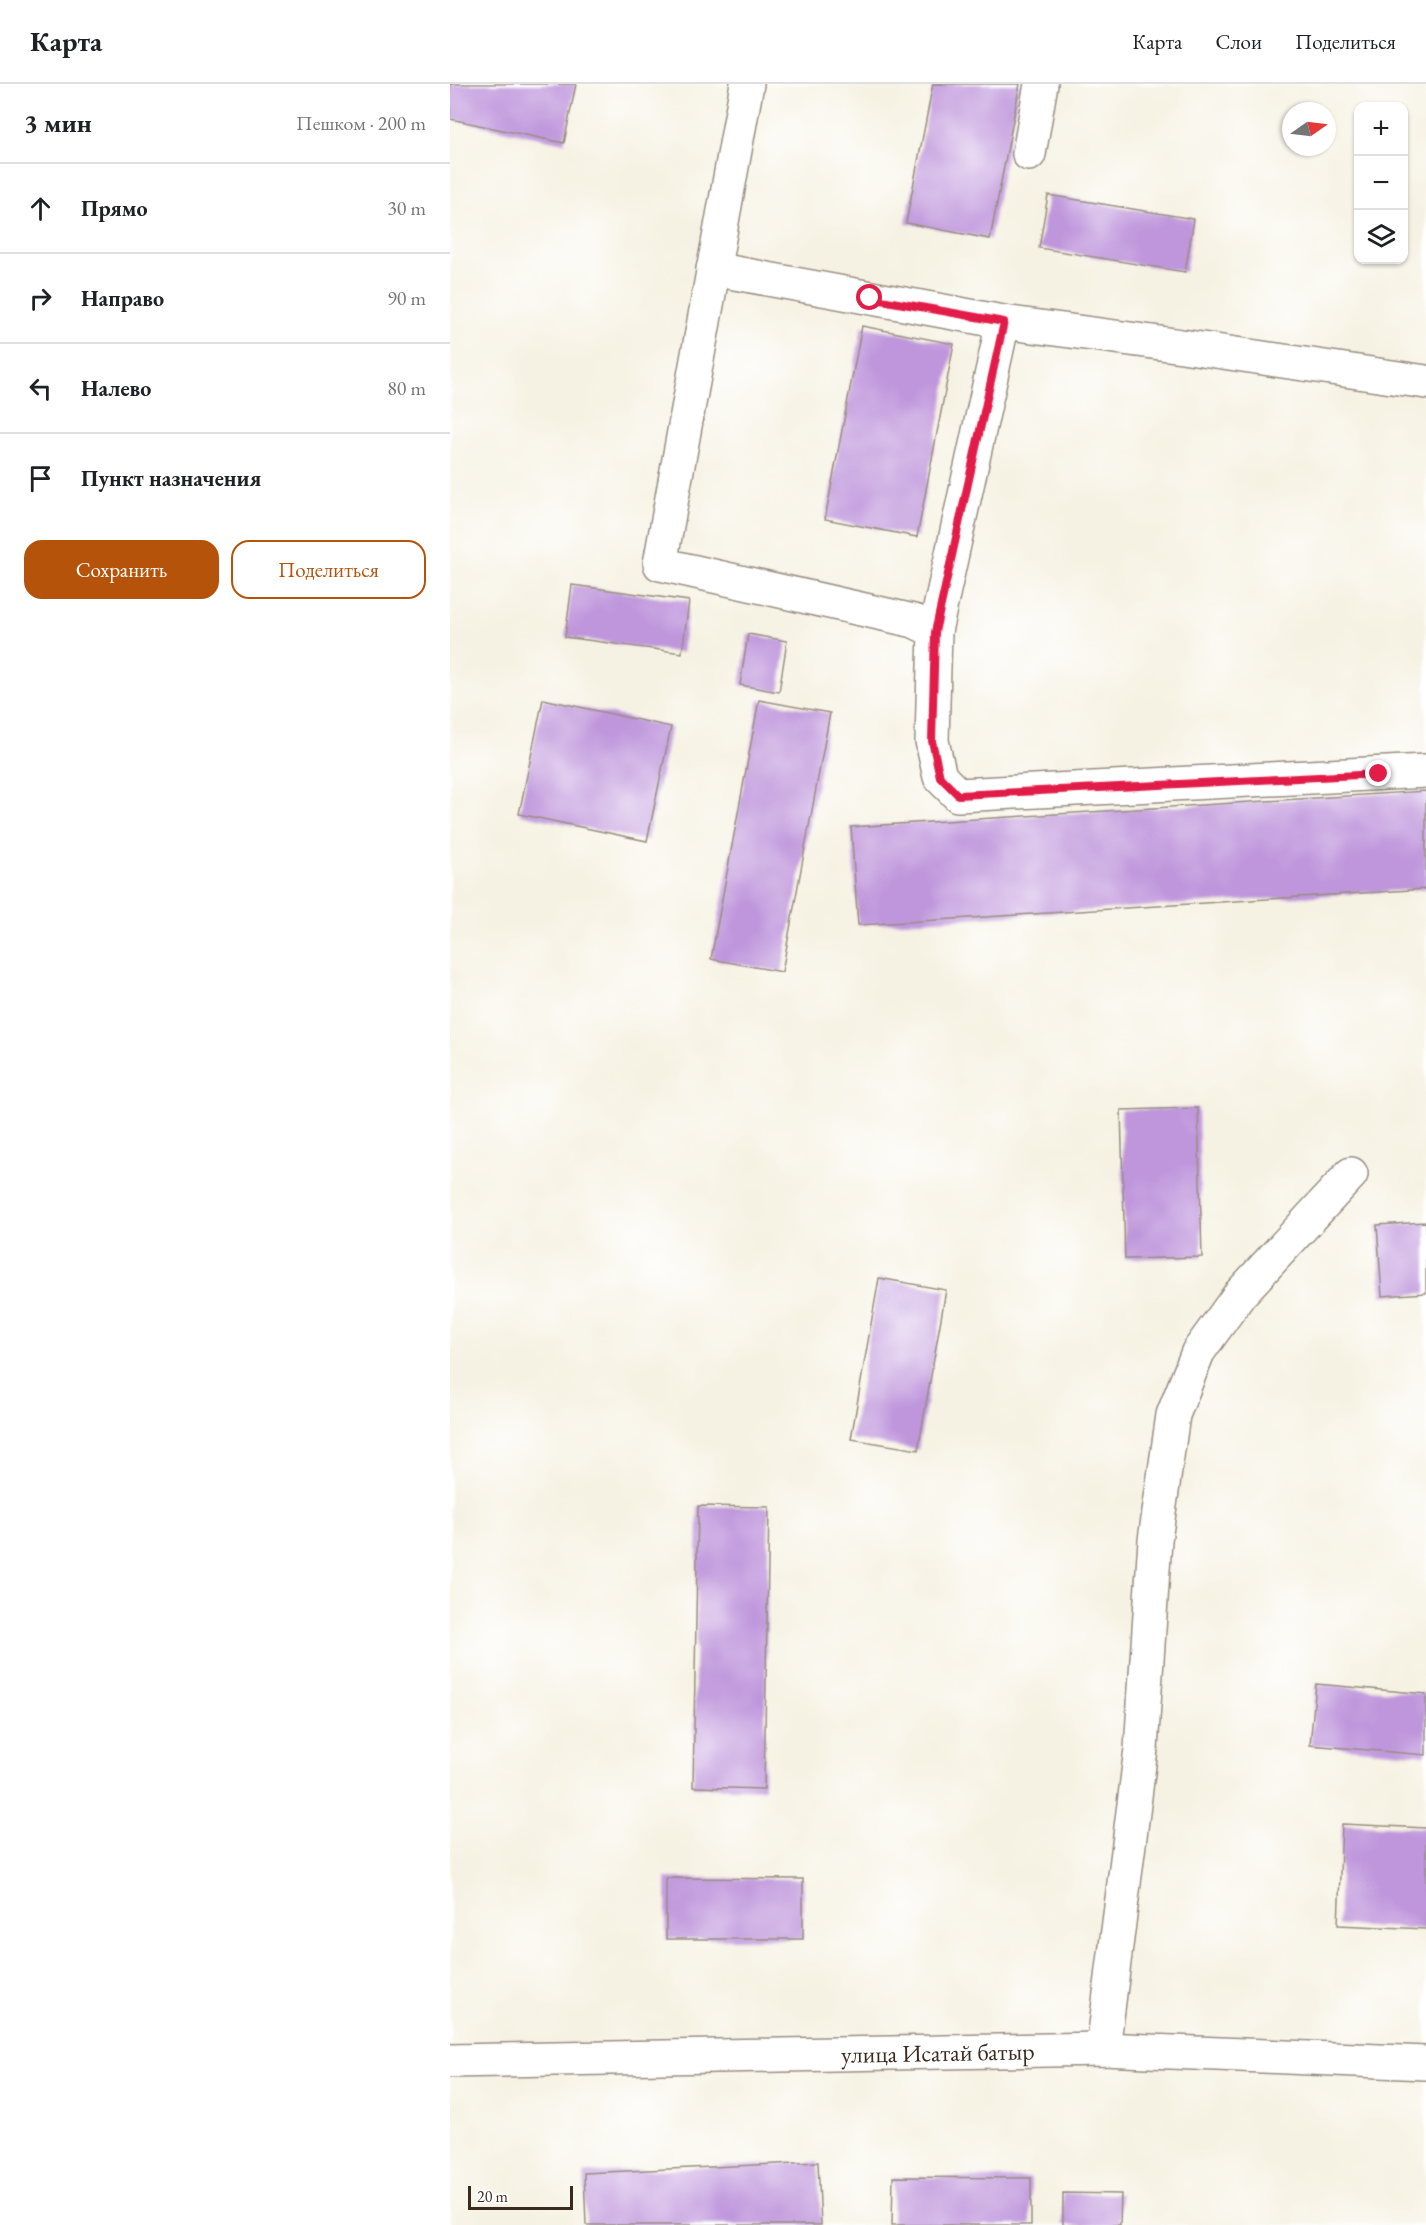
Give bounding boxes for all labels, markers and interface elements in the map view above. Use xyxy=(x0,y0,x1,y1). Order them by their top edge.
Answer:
text: Карта xyxy=(30,23,102,59)
text: Карта xyxy=(1132,28,1182,55)
text: Слои xyxy=(1215,28,1262,55)
text: Поделиться xyxy=(1295,28,1396,55)
north arrow xyxy=(1282,102,1336,156)
map controls xyxy=(1354,102,1408,264)
button: + xyxy=(1354,102,1408,156)
text: 3 мин xyxy=(24,106,92,140)
text: Пешком · 200 m xyxy=(296,110,426,136)
button: − xyxy=(1354,156,1408,210)
icon: ahead xyxy=(24,192,57,225)
text: Прямо xyxy=(81,194,148,223)
text: 30 m xyxy=(387,195,426,221)
button: layers xyxy=(1354,210,1408,264)
icon: right xyxy=(24,282,57,315)
text: Направо xyxy=(81,284,164,313)
route start xyxy=(856,284,882,310)
text: 90 m xyxy=(387,285,426,311)
icon: left xyxy=(24,372,57,405)
text: Налево xyxy=(81,374,151,403)
text: 80 m xyxy=(387,375,426,401)
icon: arrive xyxy=(24,462,57,495)
text: Пункт назначения xyxy=(81,464,261,493)
button: Сохранить xyxy=(24,540,219,599)
button: Поделиться xyxy=(231,540,426,599)
route end xyxy=(1365,760,1391,786)
street label: улица Исатай батыр xyxy=(841,2035,1035,2069)
scale bar xyxy=(468,2183,573,2210)
text: 20 m xyxy=(477,2186,508,2207)

